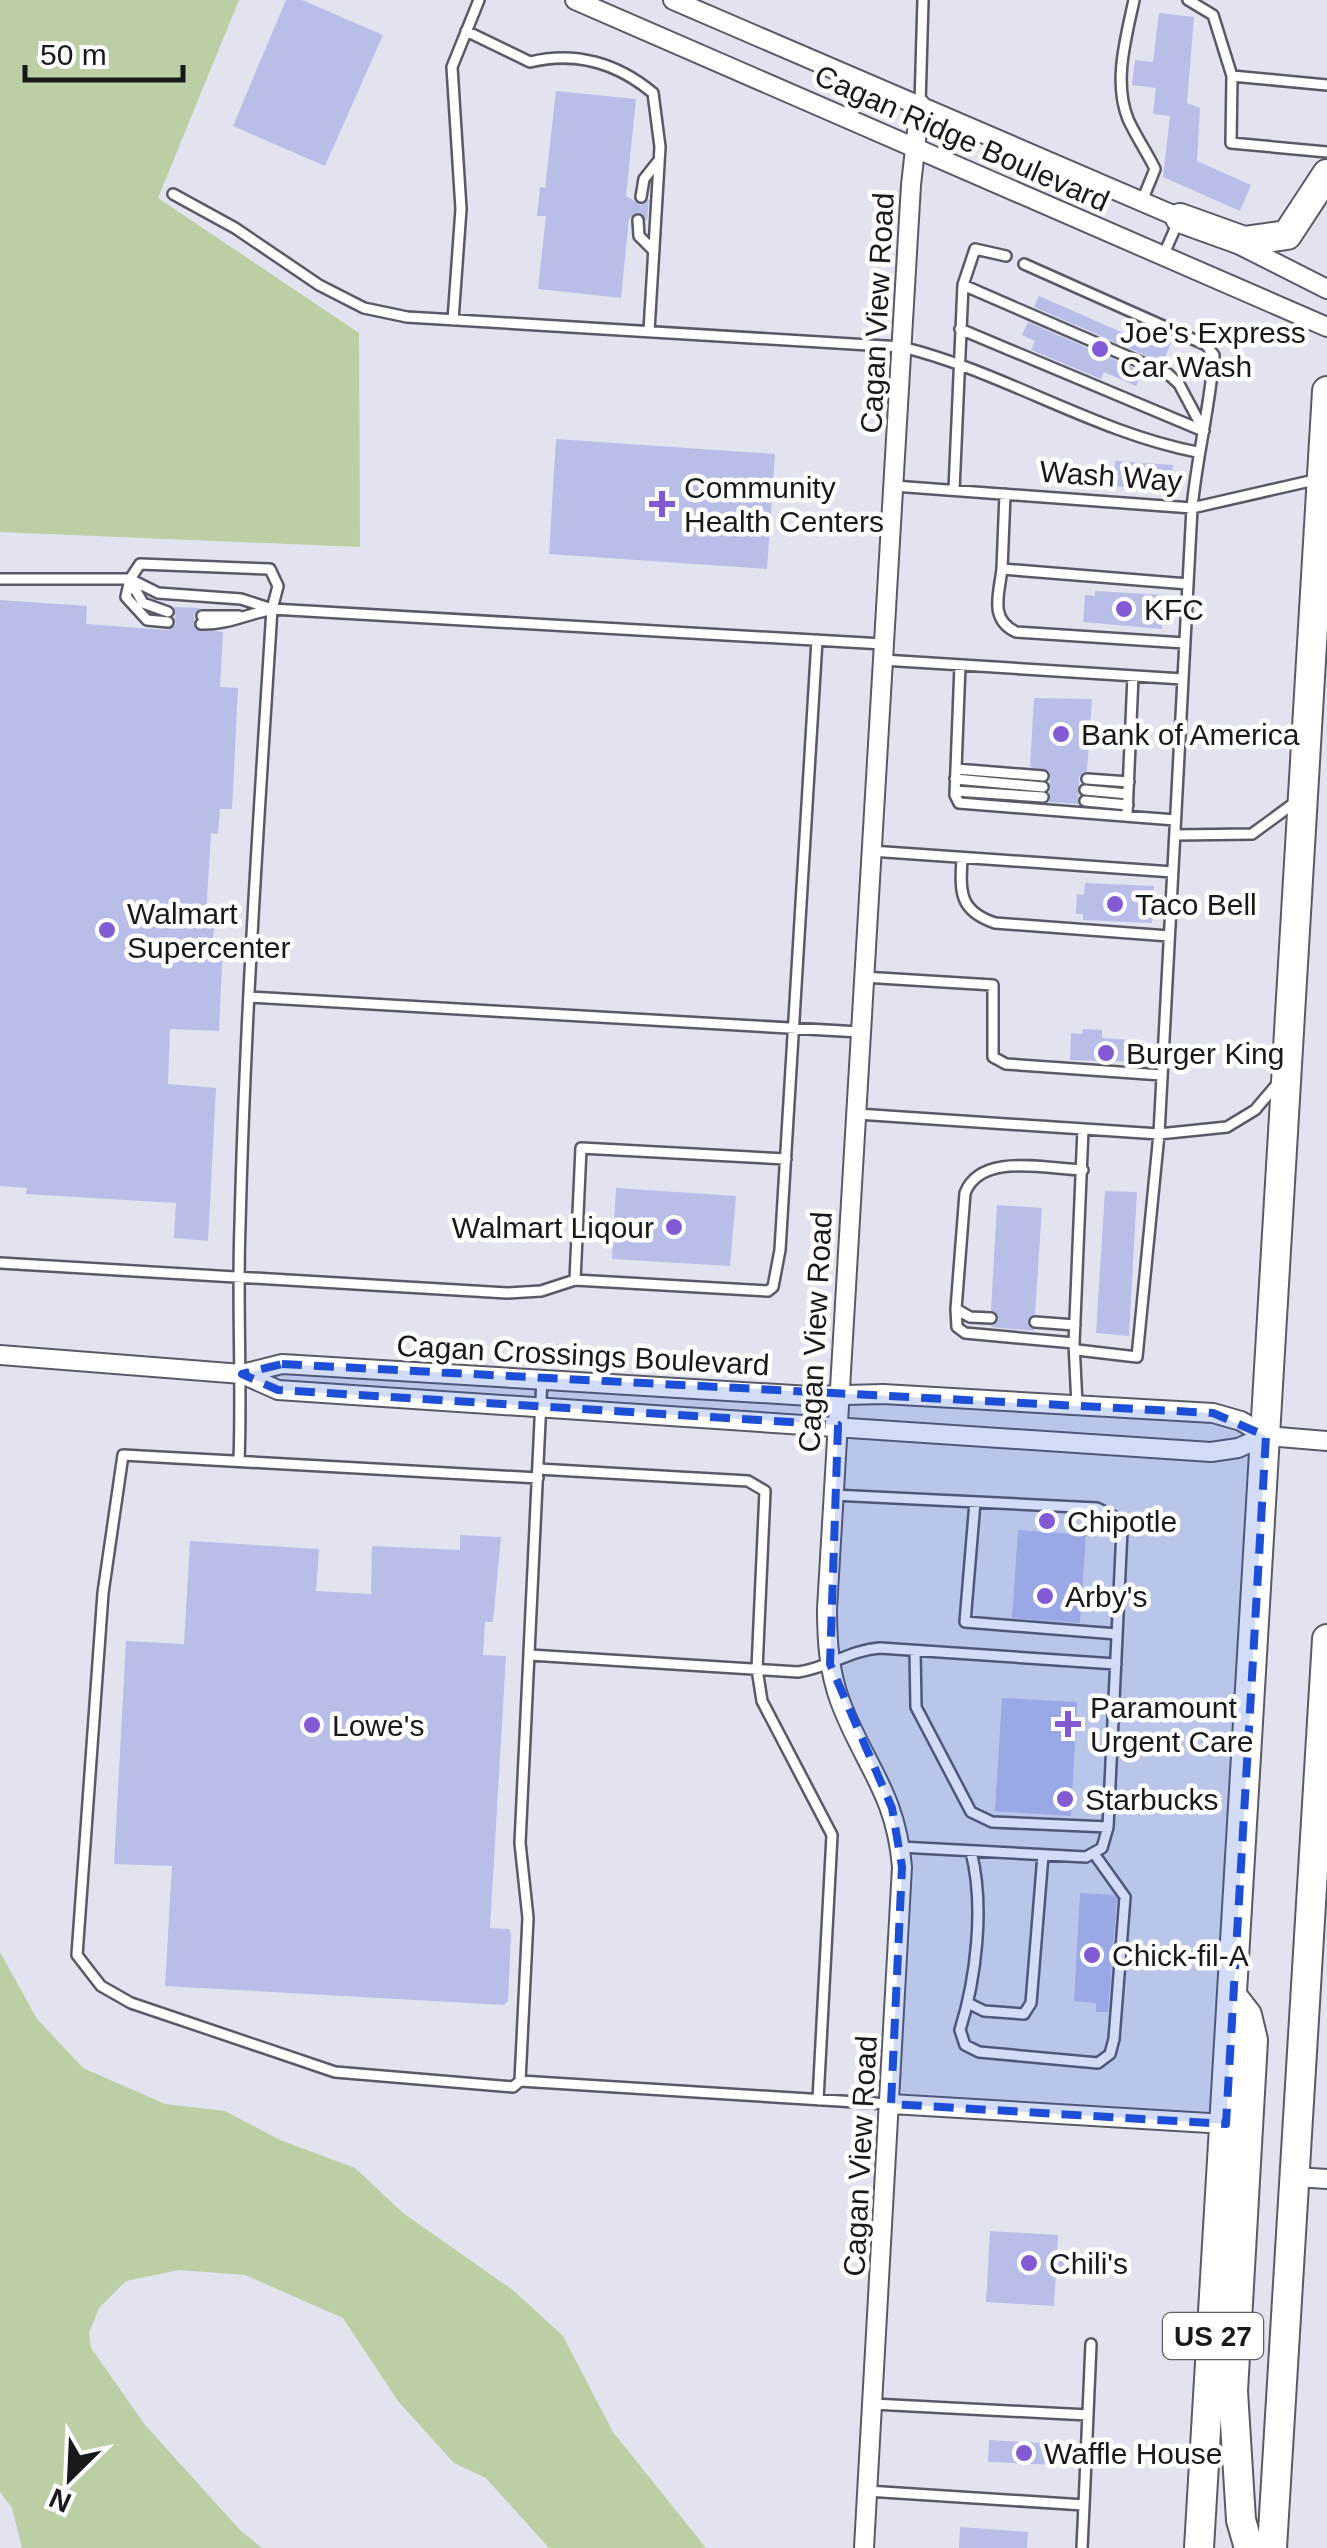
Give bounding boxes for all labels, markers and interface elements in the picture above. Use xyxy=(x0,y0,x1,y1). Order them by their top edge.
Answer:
scale bar xyxy=(25,20,182,82)
text: 50 m xyxy=(40,38,107,71)
street label: Cagan Ridge Boulevard xyxy=(810,58,1114,218)
street label: Cagan View Road xyxy=(854,192,900,434)
place label: Joe's Express Car Wash xyxy=(1120,316,1306,383)
marker: Joe's Express Car Wash xyxy=(1089,338,1111,360)
street label: Wash Way xyxy=(1039,455,1183,497)
place label: Community Health Centers xyxy=(684,471,884,538)
marker: Community Health Centers xyxy=(649,491,675,517)
place label: KFC xyxy=(1144,593,1204,626)
marker: KFC xyxy=(1113,598,1135,620)
place label: Bank of America xyxy=(1081,718,1300,751)
marker: Bank of America xyxy=(1050,723,1072,745)
place label: Taco Bell xyxy=(1135,888,1257,921)
marker: Taco Bell xyxy=(1104,893,1126,915)
place label: Walmart Supercenter xyxy=(127,897,290,964)
marker: Walmart Supercenter xyxy=(96,919,118,941)
place label: Burger King xyxy=(1126,1037,1284,1070)
marker: Burger King xyxy=(1095,1042,1117,1064)
place label: Walmart Liqour xyxy=(452,1211,654,1244)
street label: Cagan View Road xyxy=(792,1211,838,1453)
marker: Walmart Liqour xyxy=(663,1216,685,1238)
street label: Cagan Crossings Boulevard xyxy=(396,1329,770,1381)
place label: Chipotle xyxy=(1067,1505,1177,1538)
marker: Chipotle xyxy=(1036,1510,1058,1532)
place label: Arby's xyxy=(1065,1580,1147,1613)
marker: Arby's xyxy=(1034,1585,1056,1607)
place label: Paramount Urgent Care xyxy=(1090,1691,1253,1758)
place label: Lowe's xyxy=(332,1709,424,1742)
marker: Paramount Urgent Care xyxy=(1055,1711,1081,1737)
marker: Lowe's xyxy=(301,1714,323,1736)
place label: Starbucks xyxy=(1085,1783,1218,1816)
marker: Starbucks xyxy=(1054,1788,1076,1810)
place label: Chick-fil-A xyxy=(1112,1939,1249,1972)
marker: Chick-fil-A xyxy=(1081,1944,1103,1966)
street label: Cagan View Road xyxy=(837,2035,883,2277)
place label: Chili's xyxy=(1049,2247,1128,2280)
marker: Chili's xyxy=(1018,2252,1040,2274)
road number: US 27 xyxy=(1163,2313,1263,2359)
north arrow xyxy=(20,2428,120,2528)
place label: Waffle House xyxy=(1044,2437,1222,2470)
marker: Waffle House xyxy=(1013,2442,1035,2464)
text: N xyxy=(44,2482,76,2519)

